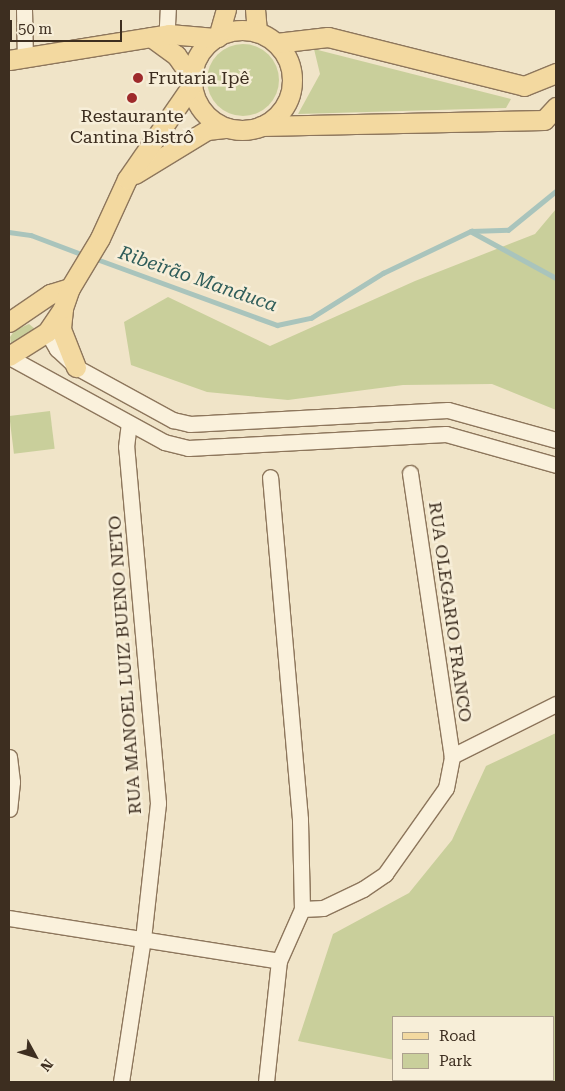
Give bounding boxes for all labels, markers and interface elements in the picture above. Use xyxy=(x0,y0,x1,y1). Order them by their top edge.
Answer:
scale bar xyxy=(12,10,125,42)
text: 50 m xyxy=(18,20,52,38)
place label: Frutaria Ipê xyxy=(148,67,249,89)
marker: Frutaria Ipê xyxy=(132,72,144,84)
marker: Restaurante Cantina Bistrô xyxy=(126,92,138,104)
place label: Restaurante Cantina Bistrô xyxy=(70,106,194,148)
water label: Ribeirão Manduca xyxy=(116,241,280,317)
street label: RUA OLEGARIO FRANCO xyxy=(424,500,476,724)
street label: RUA MANOEL LUIZ BUENO NETO xyxy=(104,515,146,815)
legend xyxy=(392,1016,555,1081)
text: Road xyxy=(439,1027,476,1045)
north arrow xyxy=(10,1031,60,1081)
text: Park xyxy=(439,1052,472,1070)
text: N xyxy=(37,1056,56,1075)

